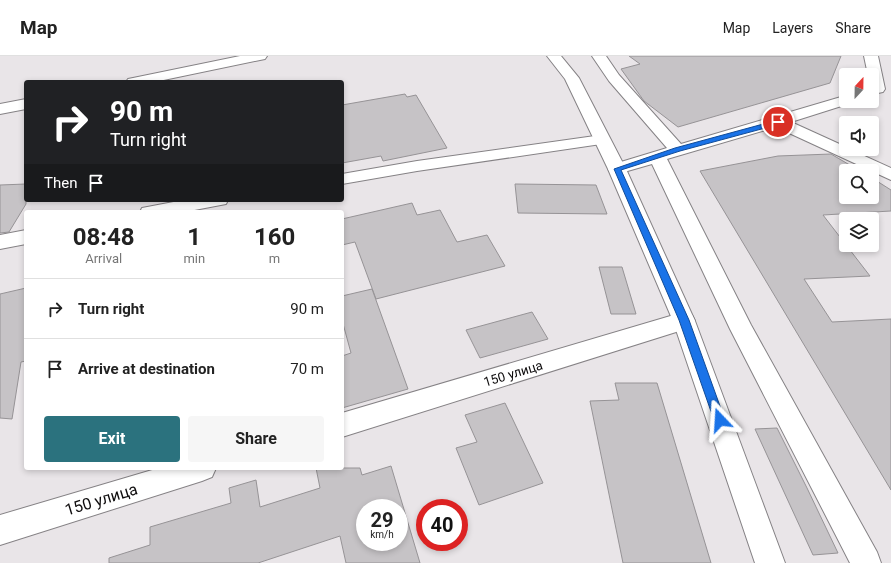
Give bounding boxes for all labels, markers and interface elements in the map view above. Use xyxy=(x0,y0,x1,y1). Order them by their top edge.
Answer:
text: Map xyxy=(20,16,58,39)
text: Map xyxy=(723,20,750,36)
text: Layers xyxy=(772,20,813,36)
text: Share xyxy=(835,20,871,36)
north arrow xyxy=(839,68,879,108)
map controls xyxy=(839,68,879,252)
text: 90 m xyxy=(110,95,173,128)
icon: right xyxy=(44,96,96,148)
pin xyxy=(761,105,795,139)
icon: arrive xyxy=(767,111,789,133)
button: sound xyxy=(839,116,879,156)
text: Turn right xyxy=(110,129,187,150)
button: search xyxy=(839,164,879,204)
icon: arrive xyxy=(85,172,107,194)
text: Then xyxy=(44,174,77,192)
button: layers xyxy=(839,212,879,252)
text: 08:48 xyxy=(73,223,135,251)
text: 1 xyxy=(187,223,201,251)
text: 160 xyxy=(254,223,295,251)
text: Arrival xyxy=(85,251,122,266)
text: min xyxy=(183,251,205,266)
text: m xyxy=(269,251,280,266)
icon: right xyxy=(44,298,66,320)
text: Turn right xyxy=(78,300,144,318)
text: 90 m xyxy=(290,300,324,318)
street label: 150 улица xyxy=(482,357,544,390)
icon: arrive xyxy=(44,358,66,380)
text: Arrive at destination xyxy=(78,360,215,378)
text: 70 m xyxy=(290,360,324,378)
position arrow xyxy=(699,399,741,441)
button: Exit xyxy=(44,416,180,462)
button: Share xyxy=(188,416,324,462)
street label: 150 улица xyxy=(63,479,140,520)
speed limit sign: 40 xyxy=(416,499,468,551)
text: 29 xyxy=(371,508,393,532)
text: km/h xyxy=(370,529,394,540)

